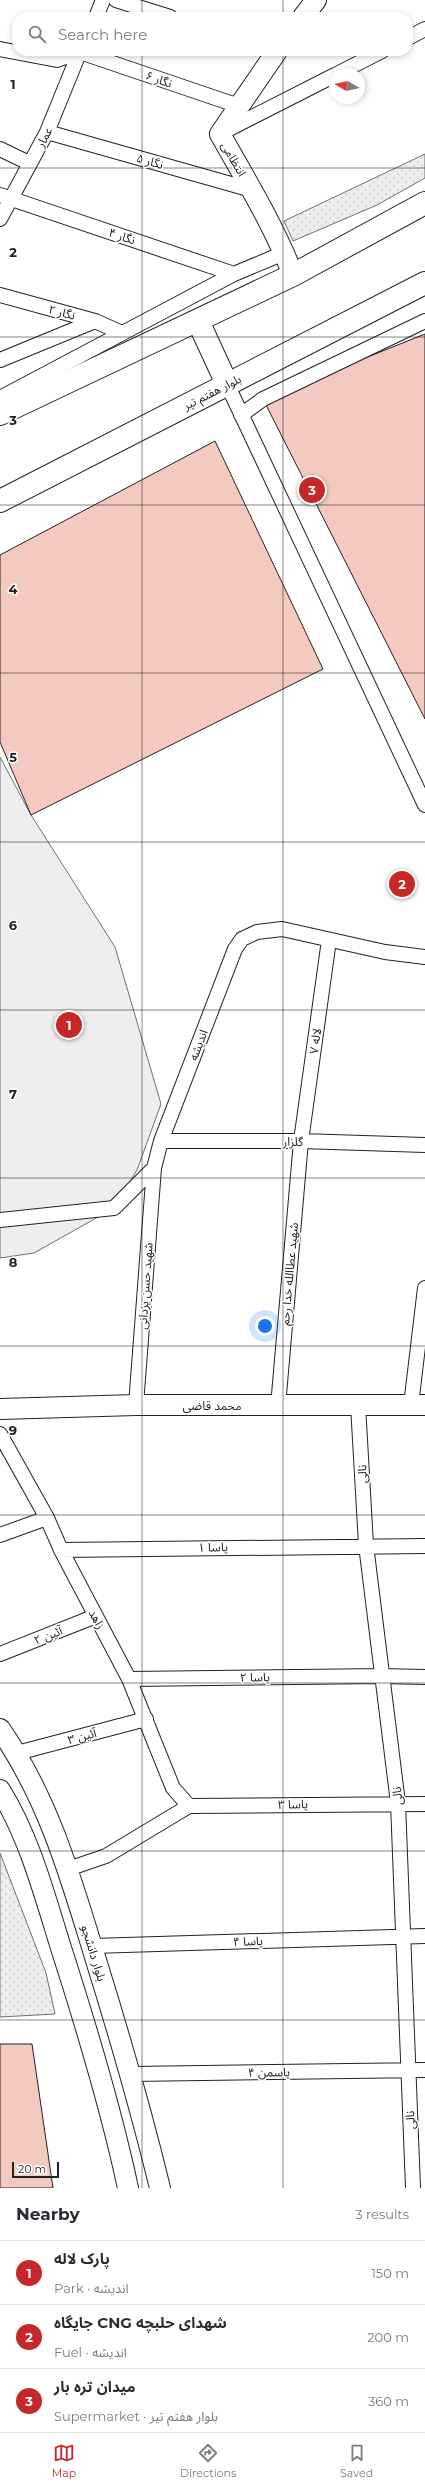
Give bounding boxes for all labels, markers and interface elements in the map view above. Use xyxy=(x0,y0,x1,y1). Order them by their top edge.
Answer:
search box xyxy=(12,12,413,56)
icon: search xyxy=(26,23,48,45)
text: Search here xyxy=(58,25,147,44)
street label: نگار ۶ xyxy=(144,67,174,91)
north arrow xyxy=(329,68,365,104)
text: 1 xyxy=(10,76,16,92)
street label: عمار xyxy=(32,124,56,151)
street label: انتظامی xyxy=(218,139,250,179)
street label: نگار ۵ xyxy=(135,150,165,172)
street label: نگار ۴ xyxy=(107,225,137,247)
text: 2 xyxy=(9,244,17,260)
street label: نگار ۲ xyxy=(47,301,77,323)
street label: بلوار هفتم تیر xyxy=(180,371,244,415)
text: 3 xyxy=(8,412,17,428)
pin: 3 xyxy=(299,475,325,505)
text: 4 xyxy=(9,581,18,597)
text: 5 xyxy=(9,749,17,765)
pin: 2 xyxy=(389,869,415,899)
text: 6 xyxy=(9,917,18,933)
pin: 1 xyxy=(56,1010,82,1040)
street label: اندیشه xyxy=(185,1027,211,1063)
street label: لاله ۷ xyxy=(306,1027,324,1055)
text: 7 xyxy=(9,1086,17,1102)
street label: گلزار xyxy=(282,1134,304,1149)
street label: شهید عطاالله خدا رحم xyxy=(277,1222,303,1326)
street label: شهید حسن یزدانی xyxy=(134,1242,156,1330)
text: 8 xyxy=(9,1254,18,1270)
your location xyxy=(255,1316,275,1336)
street label: محمد قاضی xyxy=(183,1398,241,1413)
text: 9 xyxy=(9,1422,17,1438)
street label: نالی xyxy=(354,1464,370,1484)
street label: یاسا ۱ xyxy=(198,1539,228,1555)
street label: زاهد xyxy=(86,1607,108,1631)
street label: آئین ۲ xyxy=(32,1622,65,1647)
street label: یاسا ۲ xyxy=(240,1669,270,1685)
street label: آئین ۳ xyxy=(66,1725,99,1747)
street label: نالی xyxy=(389,1786,405,1806)
street label: یاسا ۳ xyxy=(278,1796,308,1812)
street label: بلوار دانشجو xyxy=(78,1923,110,1983)
street label: یاسا ۴ xyxy=(233,1933,263,1949)
street label: یاسمن ۴ xyxy=(248,2064,290,2080)
street label: نالی xyxy=(402,2110,418,2130)
scale bar xyxy=(12,2160,59,2179)
text: 20 m xyxy=(18,2162,46,2176)
text: Nearby xyxy=(16,2204,80,2224)
text: 3 results xyxy=(355,2206,409,2222)
text: پارک لاله xyxy=(54,2249,110,2268)
text: 1 xyxy=(26,2265,32,2281)
text: 150 m xyxy=(371,2265,409,2281)
text: Park · اندیشه xyxy=(54,2280,129,2296)
text: جایگاه CNG شهدای حلبچه xyxy=(54,2313,227,2332)
text: 2 xyxy=(25,2329,33,2345)
text: 200 m xyxy=(367,2329,409,2345)
text: Fuel · اندیشه xyxy=(54,2344,127,2360)
text: میدان تره بار xyxy=(54,2377,135,2396)
text: 3 xyxy=(25,2393,33,2409)
text: 360 m xyxy=(368,2393,409,2409)
text: Supermarket · بلوار هفتم تیر xyxy=(54,2408,218,2424)
tab: Map xyxy=(52,2442,76,2480)
tab: Directions xyxy=(180,2442,236,2480)
tab: Saved xyxy=(340,2442,373,2480)

